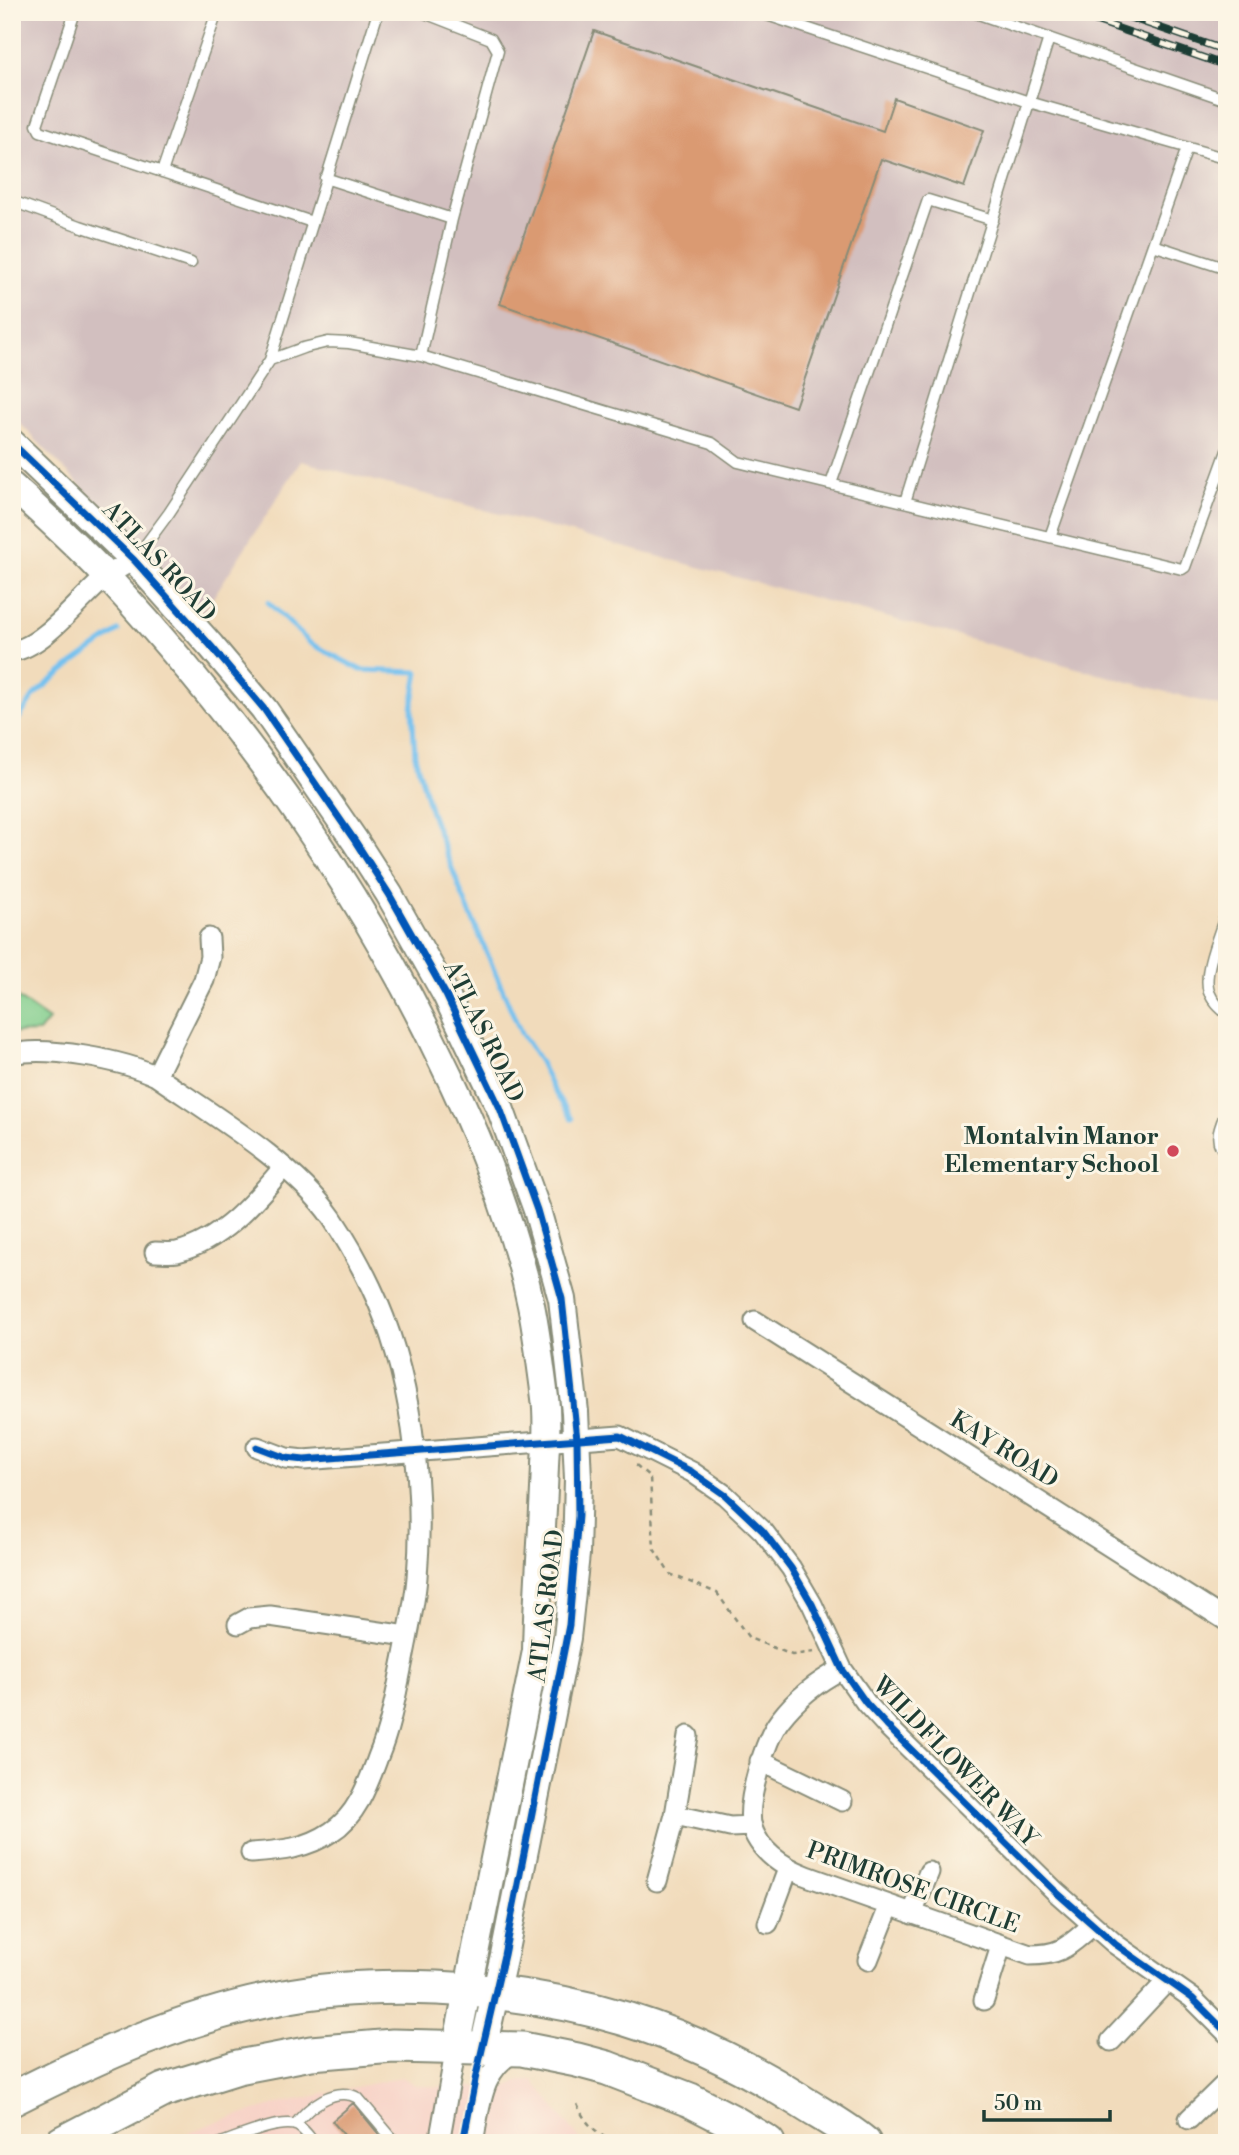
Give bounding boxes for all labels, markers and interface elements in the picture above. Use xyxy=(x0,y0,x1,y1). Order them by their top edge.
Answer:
street label: ATLAS ROAD xyxy=(95,495,222,628)
street label: ATLAS ROAD xyxy=(435,955,530,1108)
place label: Montalvin Manor Elementary School xyxy=(944,1122,1159,1180)
marker: Montalvin Manor Elementary School xyxy=(1165,1143,1181,1159)
street label: KAY ROAD xyxy=(944,1405,1064,1495)
street label: ATLAS ROAD xyxy=(523,1528,571,1685)
street label: WILDFLOWER WAY xyxy=(865,1670,1045,1854)
street label: PRIMROSE CIRCLE xyxy=(802,1835,1024,1941)
scale bar xyxy=(984,2078,1110,2122)
text: 50 m xyxy=(994,2091,1042,2117)

